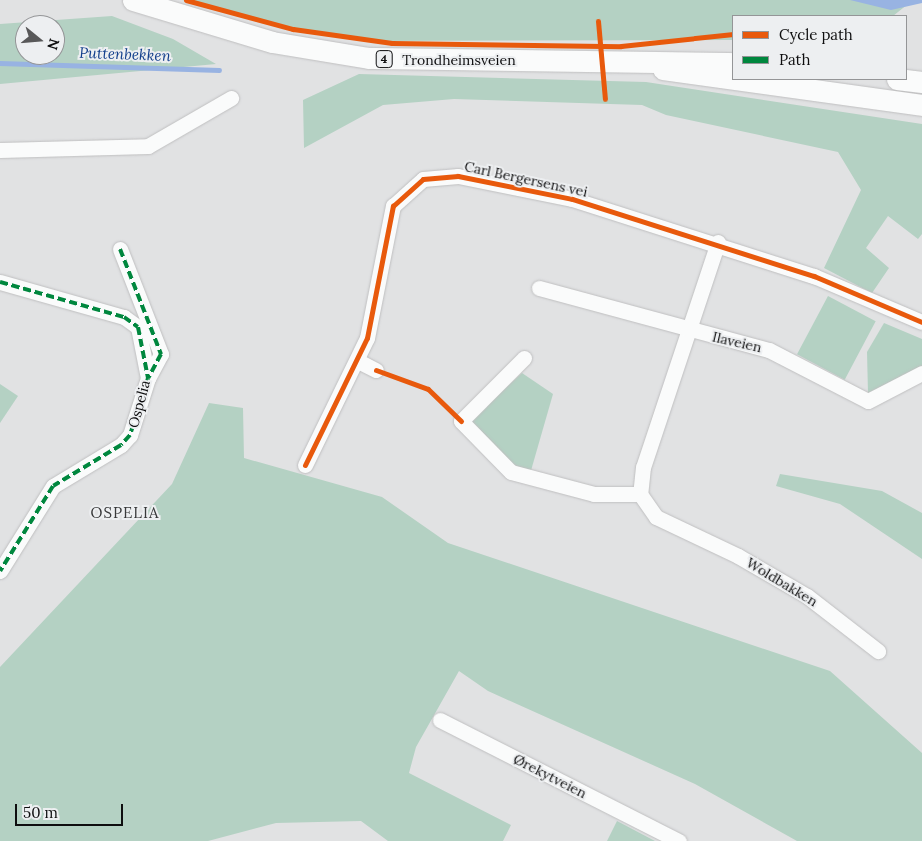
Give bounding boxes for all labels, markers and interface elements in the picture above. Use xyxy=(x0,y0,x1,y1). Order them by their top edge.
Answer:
north arrow xyxy=(15,15,65,65)
legend xyxy=(732,15,907,80)
text: Cycle path xyxy=(779,25,853,44)
text: N xyxy=(43,36,64,52)
water label: Puttenbekken xyxy=(79,43,171,65)
road number: 4 xyxy=(375,50,393,68)
text: Path xyxy=(779,50,810,69)
street label: Trondheimsveien xyxy=(402,52,516,68)
street label: Carl Bergersens vei xyxy=(463,158,589,200)
street label: Ilaveien xyxy=(711,328,763,356)
street label: Ospelia xyxy=(125,378,153,430)
district label: OSPELIA xyxy=(90,504,160,522)
street label: Woldbakken xyxy=(743,554,821,610)
street label: Ørekytveien xyxy=(511,750,589,802)
scale bar xyxy=(18,794,125,826)
text: 50 m xyxy=(23,803,58,822)

